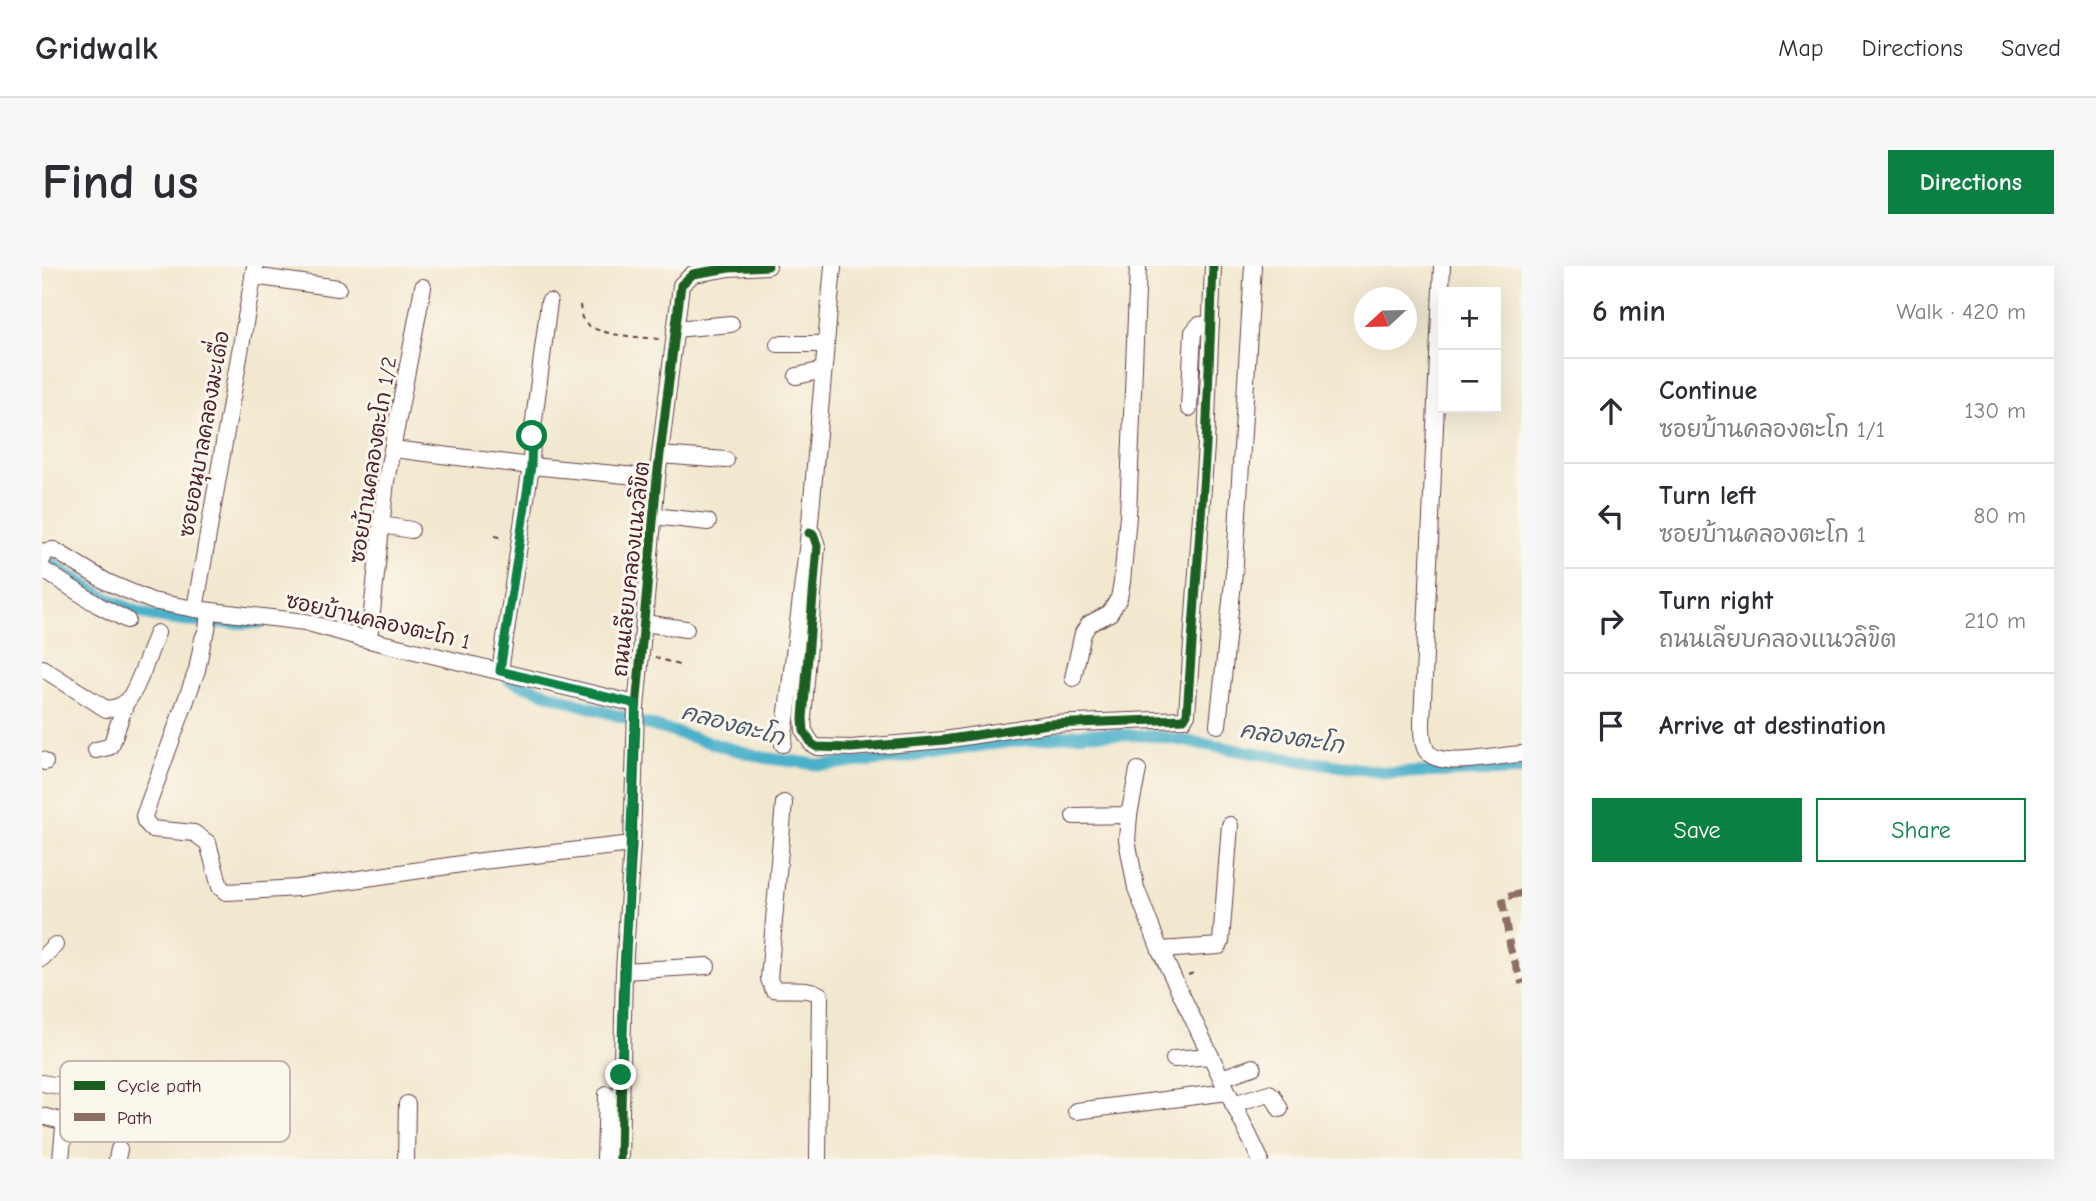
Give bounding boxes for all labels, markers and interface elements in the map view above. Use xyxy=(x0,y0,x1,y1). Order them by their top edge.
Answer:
text: Gridwalk xyxy=(35,29,158,67)
text: Map xyxy=(1778,34,1824,62)
text: Directions xyxy=(1862,34,1963,62)
text: Saved xyxy=(2001,34,2061,62)
button: Directions xyxy=(1888,150,2054,214)
text: Find us xyxy=(42,154,198,210)
north arrow xyxy=(1354,287,1417,350)
map controls xyxy=(1438,287,1501,413)
button: + xyxy=(1438,287,1501,350)
text: 6 min xyxy=(1592,294,1666,329)
text: Walk · 420 m xyxy=(1896,298,2026,325)
street label: ซอยอนุบาลคลองมะเดื่อ xyxy=(168,328,238,540)
button: − xyxy=(1438,350,1501,413)
street label: ซอยบ้านคลองตะโก 1/2 xyxy=(344,355,401,565)
text: Continue xyxy=(1659,376,1757,406)
icon: ahead xyxy=(1592,392,1630,430)
text: 130 m xyxy=(1965,397,2026,424)
text: ซอยบ้านคลองตะโก 1/1 xyxy=(1659,416,1885,443)
route start xyxy=(516,420,547,451)
street label: ถนนเลียบคลองแนวลิขิต xyxy=(608,460,654,678)
text: Turn left xyxy=(1659,481,1756,511)
icon: left xyxy=(1592,497,1630,535)
text: 80 m xyxy=(1973,502,2026,529)
text: ซอยบ้านคลองตะโก 1 xyxy=(1659,521,1866,548)
text: Turn right xyxy=(1659,586,1773,616)
street label: ซอยบ้านคลองตะโก 1 xyxy=(283,587,473,654)
icon: right xyxy=(1592,602,1630,640)
text: 210 m xyxy=(1964,607,2026,634)
text: ถนนเลียบคลองแนวลิขิต xyxy=(1659,626,1897,653)
water label: คลองตะโก xyxy=(679,696,789,751)
icon: arrive xyxy=(1592,707,1630,745)
text: Arrive at destination xyxy=(1659,711,1886,741)
water label: คลองตะโก xyxy=(1238,714,1347,759)
button: Save xyxy=(1592,798,1802,862)
button: Share xyxy=(1816,798,2026,862)
route end xyxy=(605,1059,636,1090)
legend xyxy=(60,1061,290,1142)
text: Cycle path xyxy=(117,1075,202,1097)
text: Path xyxy=(117,1107,152,1129)

